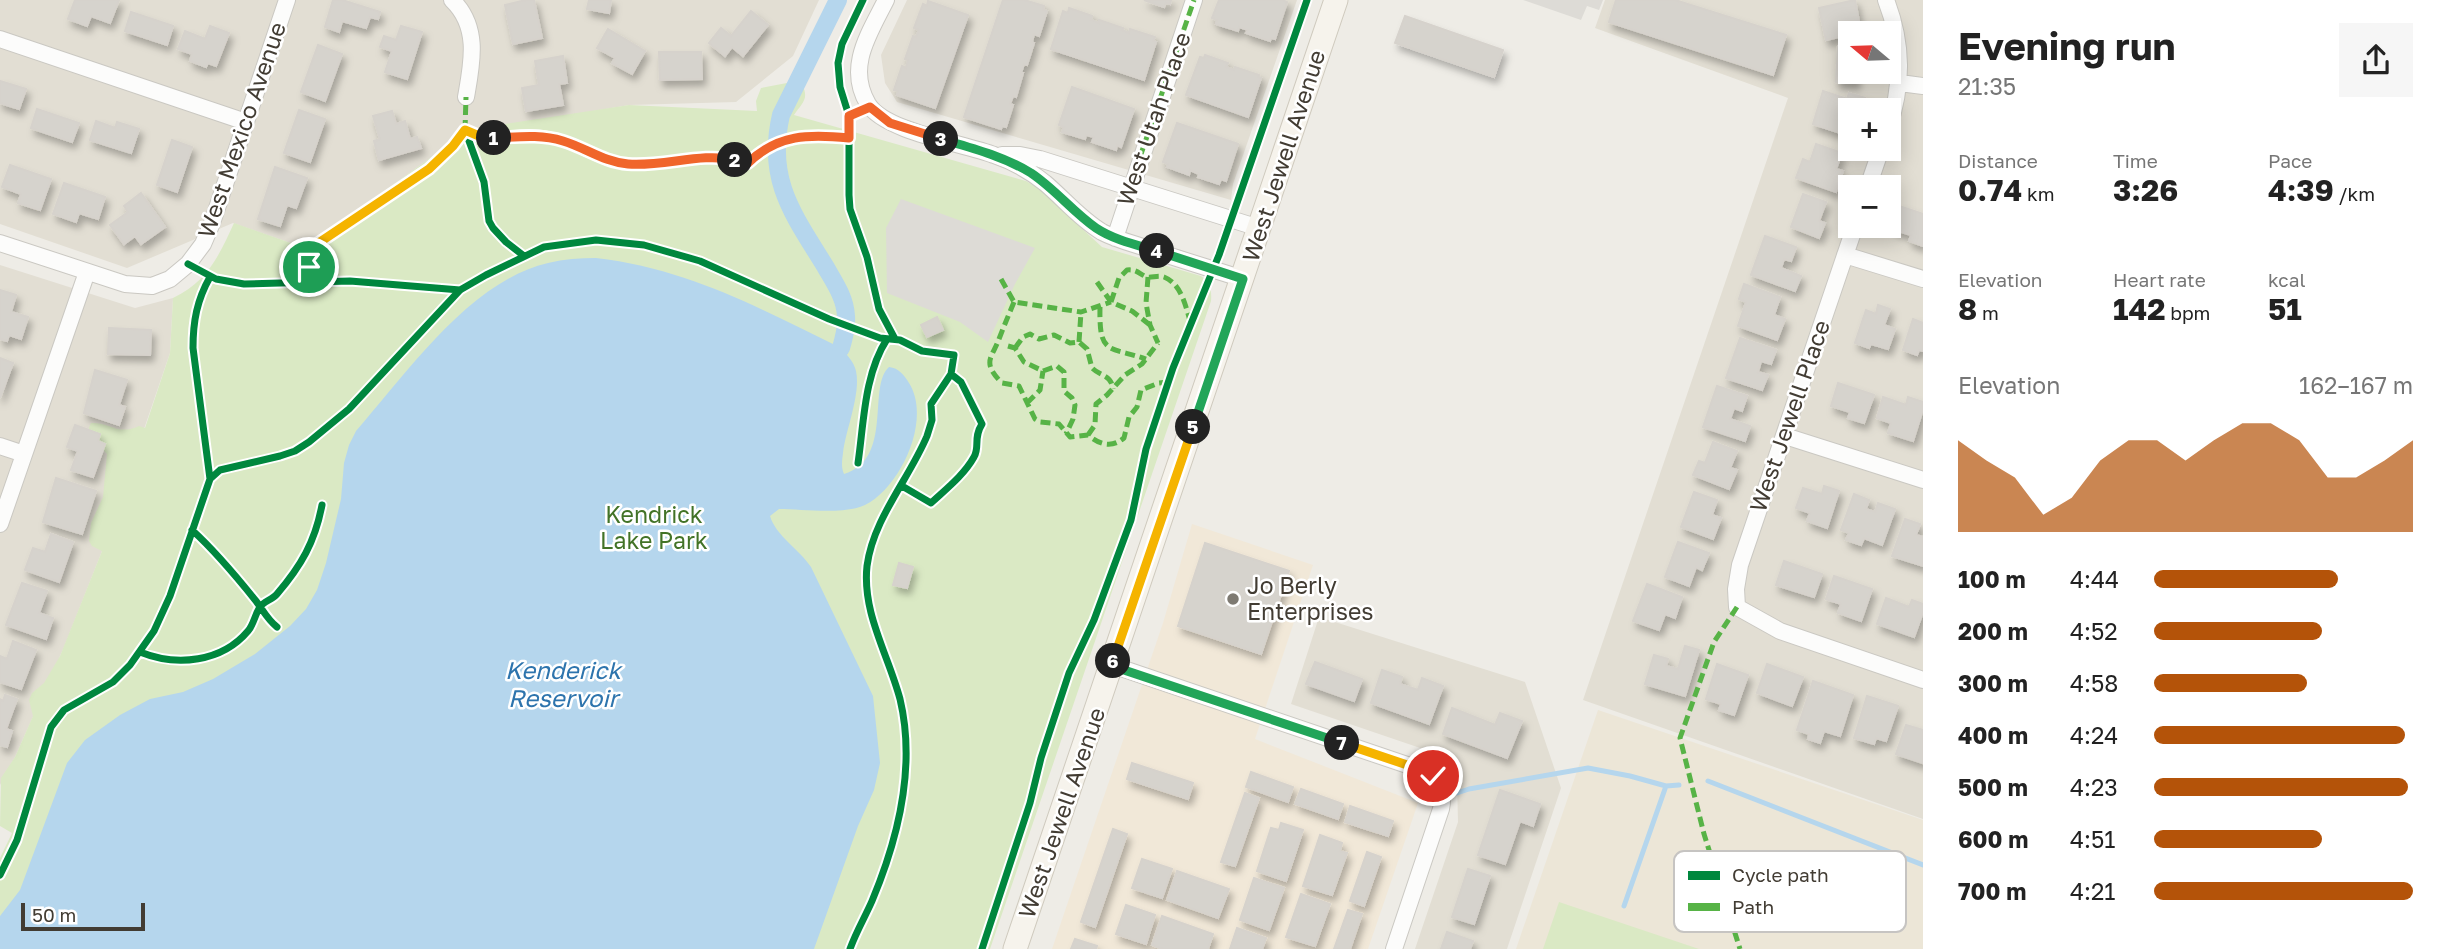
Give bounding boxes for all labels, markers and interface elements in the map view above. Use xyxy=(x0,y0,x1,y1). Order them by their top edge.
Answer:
street label: West Mexico Avenue xyxy=(191,18,291,241)
north arrow xyxy=(1838,21,1900,84)
map controls xyxy=(1838,21,1901,238)
text: Evening run xyxy=(1958,23,2176,68)
button: share xyxy=(2339,23,2413,97)
street label: West Utah Place xyxy=(1110,28,1196,209)
street label: West Jewell Avenue xyxy=(1236,46,1330,265)
text: 21:35 xyxy=(1958,72,2016,100)
button: + xyxy=(1838,98,1901,161)
pin: 1 xyxy=(476,120,512,156)
pin: 3 xyxy=(923,122,958,156)
text: 1 xyxy=(489,126,498,149)
text: 3 xyxy=(935,127,946,150)
pin: 2 xyxy=(718,142,752,178)
text: 2 xyxy=(729,148,740,171)
text: Distance xyxy=(1958,149,2038,172)
text: Time xyxy=(2113,149,2158,172)
text: Pace xyxy=(2268,149,2312,172)
text: 0.74 xyxy=(1958,172,2022,208)
text: 3:26 xyxy=(2113,172,2178,208)
text: 4:39 xyxy=(2268,172,2334,208)
button: − xyxy=(1838,175,1901,238)
text: km xyxy=(2022,182,2055,205)
text: /km xyxy=(2334,182,2375,205)
pin: 4 xyxy=(1140,233,1174,268)
pin xyxy=(279,237,339,297)
text: 4 xyxy=(1151,239,1162,262)
icon: arrive xyxy=(290,248,328,286)
text: Elevation xyxy=(1958,268,2043,291)
text: Heart rate xyxy=(2113,268,2206,291)
text: kcal xyxy=(2268,268,2306,291)
text: 8 xyxy=(1958,291,1977,327)
text: 142 xyxy=(2113,291,2166,327)
text: 51 xyxy=(2268,291,2302,327)
text: m xyxy=(1977,301,1999,324)
text: bpm xyxy=(2166,301,2210,324)
street label: West Jewell Place xyxy=(1743,316,1835,515)
text: Elevation xyxy=(1958,371,2060,399)
text: 162–167 m xyxy=(2299,371,2413,399)
pin: 5 xyxy=(1176,410,1210,444)
text: 5 xyxy=(1187,415,1198,438)
park label: Kendrick Lake Park xyxy=(600,500,708,554)
text: 100 m xyxy=(1958,565,2026,593)
text: 4:44 xyxy=(2070,565,2119,593)
place label: Jo Berly Enterprises xyxy=(1247,571,1373,625)
marker: Jo Berly Enterprises xyxy=(1225,591,1241,607)
text: 200 m xyxy=(1958,617,2028,645)
text: 4:52 xyxy=(2070,617,2118,645)
pin: 6 xyxy=(1096,644,1130,678)
text: 6 xyxy=(1106,649,1119,672)
water label: Kenderick Reservoir xyxy=(505,655,623,712)
text: 300 m xyxy=(1958,669,2028,697)
text: 4:58 xyxy=(2070,669,2118,697)
street label: West Jewell Avenue xyxy=(1012,704,1110,922)
text: 400 m xyxy=(1958,721,2028,749)
text: 4:24 xyxy=(2070,721,2118,749)
pin: 7 xyxy=(1324,726,1360,760)
text: 7 xyxy=(1336,731,1347,754)
pin xyxy=(1403,746,1463,806)
icon: check xyxy=(1414,757,1452,795)
text: 500 m xyxy=(1958,773,2028,801)
text: 4:23 xyxy=(2070,773,2118,801)
text: 600 m xyxy=(1958,825,2028,853)
text: 4:51 xyxy=(2070,825,2115,853)
legend xyxy=(1674,851,1906,932)
text: Cycle path xyxy=(1732,863,1829,886)
text: 700 m xyxy=(1958,877,2026,905)
text: 4:21 xyxy=(2070,877,2115,905)
text: Path xyxy=(1732,895,1774,918)
scale bar xyxy=(21,900,145,932)
text: 50 m xyxy=(32,903,76,926)

